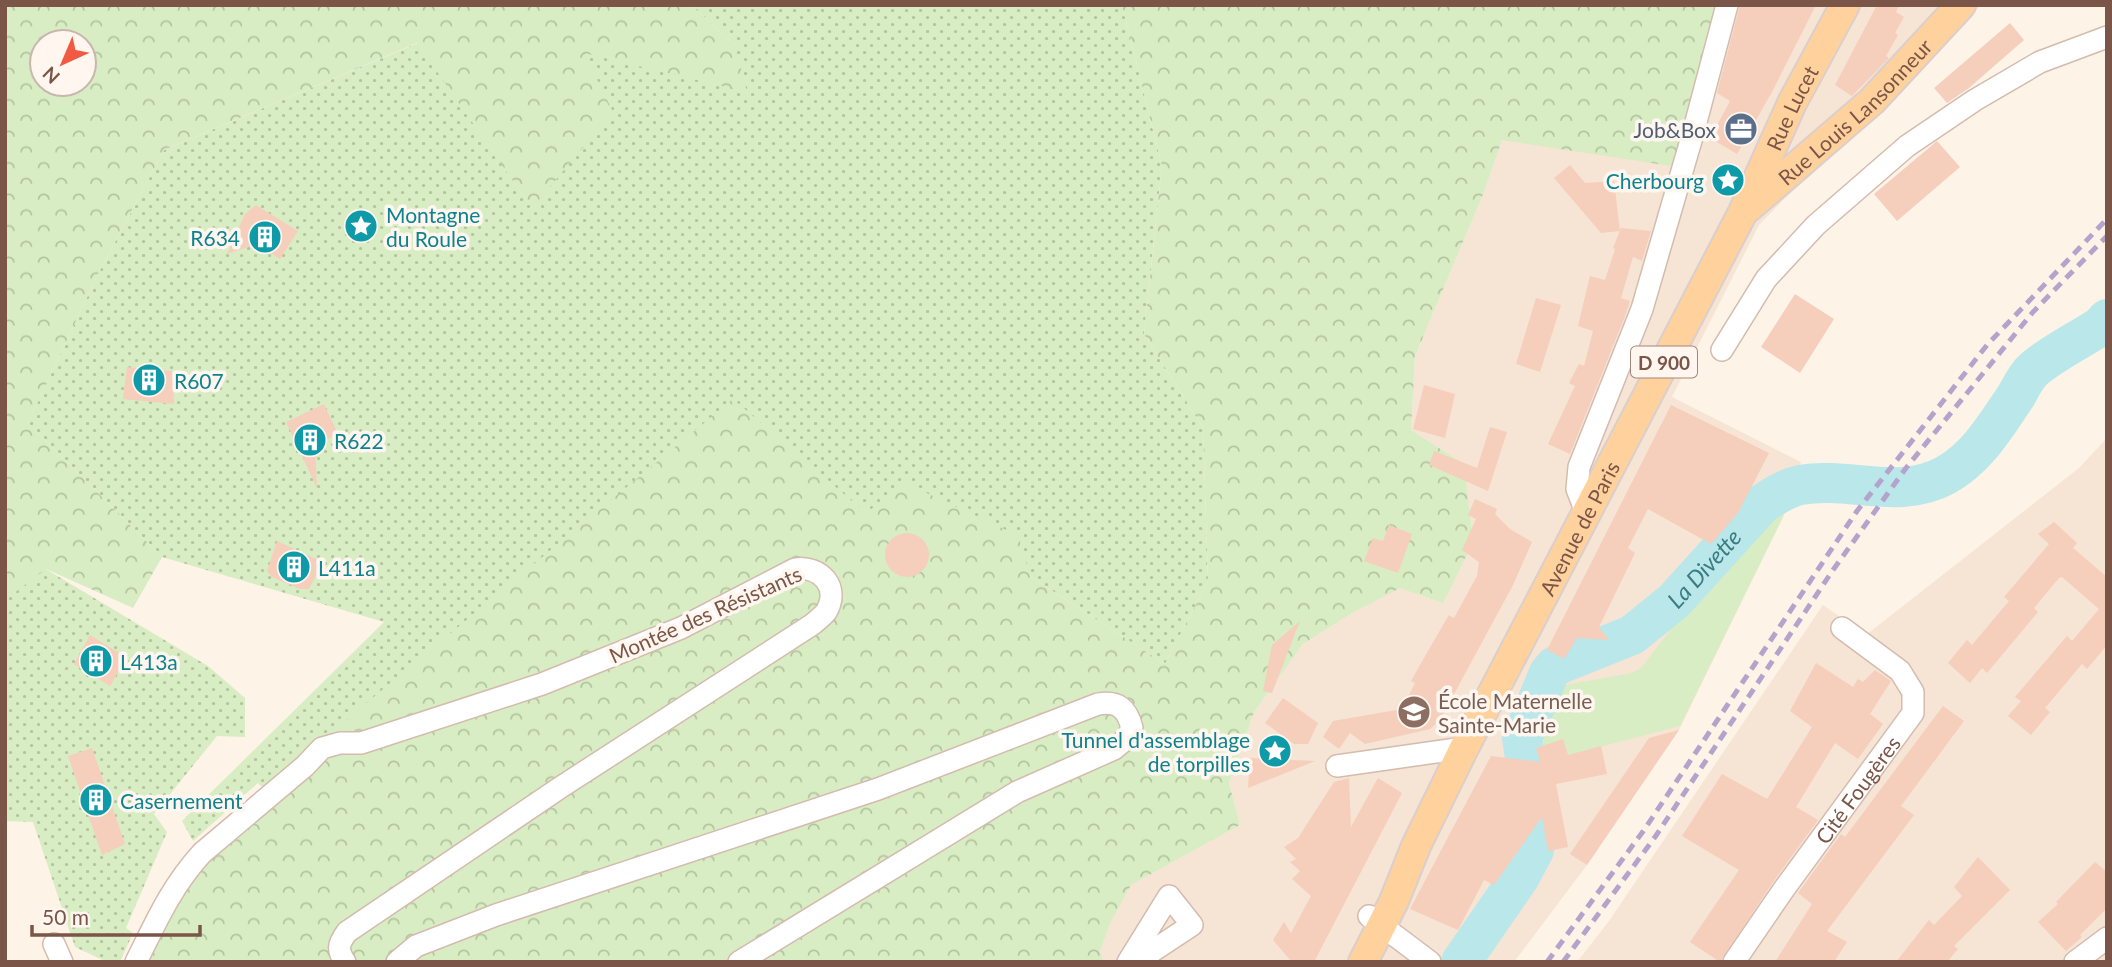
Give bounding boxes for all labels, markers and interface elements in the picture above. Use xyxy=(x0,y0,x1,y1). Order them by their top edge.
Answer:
north arrow xyxy=(28,28,98,98)
street label: Rue Louis Lansonneur xyxy=(1772,33,1937,189)
street label: Rue Lucet xyxy=(1760,61,1823,154)
text: N xyxy=(38,62,64,89)
office icon: Job&Box xyxy=(1722,110,1760,148)
place label: Job&Box xyxy=(1634,117,1717,142)
place icon: Cherbourg xyxy=(1709,161,1747,199)
place label: Cherbourg xyxy=(1606,168,1704,193)
place label: Montagne du Roule xyxy=(386,202,480,251)
place icon: Montagne du Roule xyxy=(342,207,380,245)
building icon: R634 xyxy=(246,218,284,256)
place label: R634 xyxy=(190,225,240,250)
road number: D 900 xyxy=(1631,346,1697,378)
building icon: R607 xyxy=(130,361,168,399)
place label: R607 xyxy=(174,368,224,393)
building icon: R622 xyxy=(291,421,329,459)
place label: R622 xyxy=(334,428,384,453)
street label: Avenue de Paris xyxy=(1533,457,1624,599)
water label: La Divette xyxy=(1661,523,1747,613)
building icon: L411a xyxy=(275,548,313,586)
place label: L411a xyxy=(318,555,376,580)
street label: Montée des Résistants xyxy=(605,560,805,668)
building icon: L413a xyxy=(77,642,115,680)
place label: L413a xyxy=(120,649,178,674)
place label: École Maternelle Sainte-Marie xyxy=(1438,688,1592,737)
school or university icon: École Maternelle Sainte-Marie xyxy=(1395,693,1433,731)
place label: Tunnel d'assemblage de torpilles xyxy=(1062,727,1250,776)
street label: Cité Fougères xyxy=(1809,731,1905,848)
place icon: Tunnel d'assemblage de torpilles xyxy=(1256,732,1294,770)
building icon: Casernement xyxy=(77,781,115,819)
place label: Casernement xyxy=(120,788,243,813)
scale bar xyxy=(32,894,200,938)
text: 50 m xyxy=(42,904,89,929)

